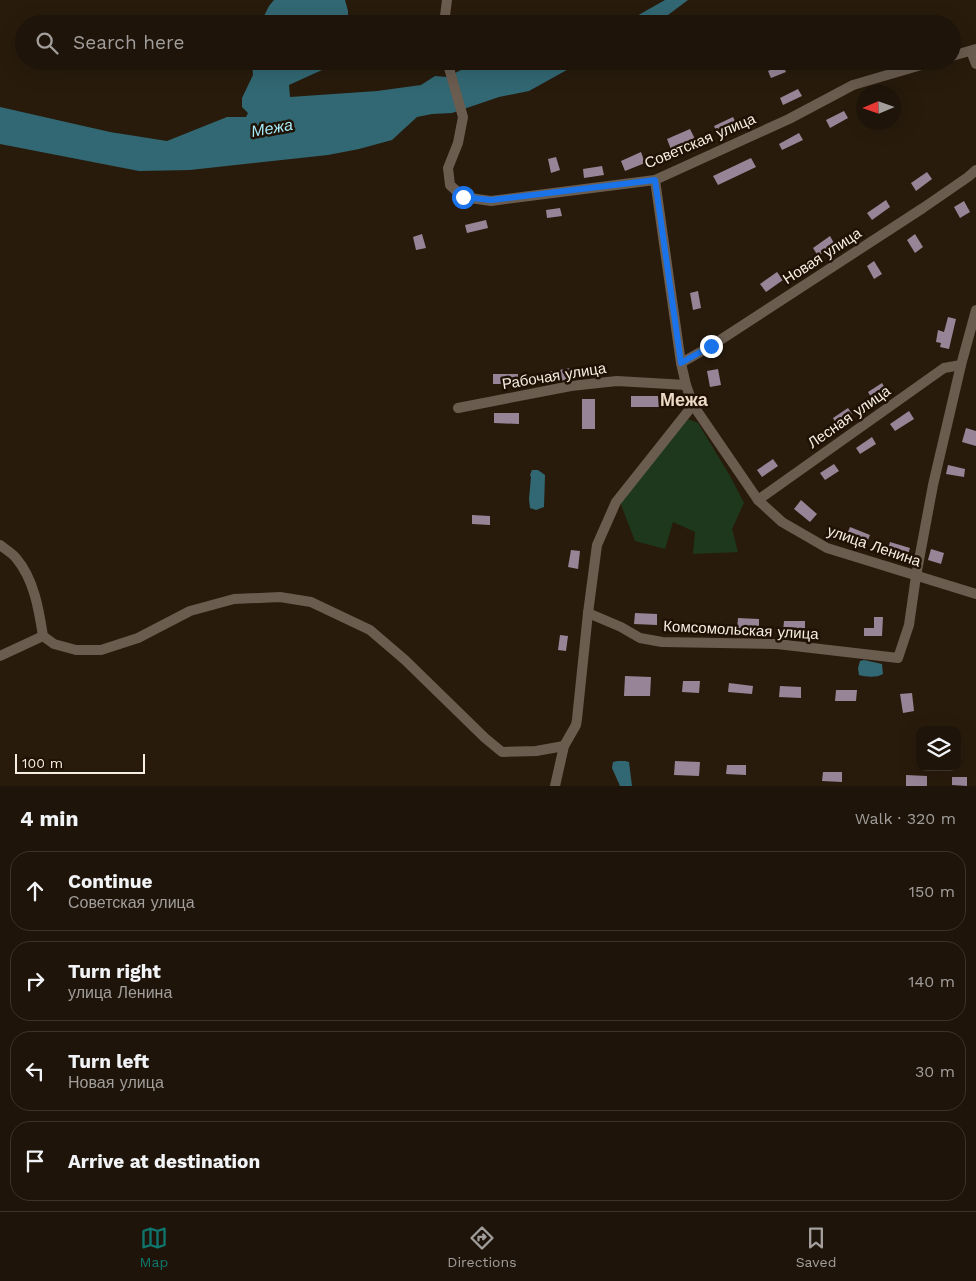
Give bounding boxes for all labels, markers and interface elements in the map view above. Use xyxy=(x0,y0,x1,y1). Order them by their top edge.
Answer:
search box xyxy=(15,15,961,70)
icon: search xyxy=(33,29,61,57)
text: Search here xyxy=(73,31,184,54)
north arrow xyxy=(856,85,901,130)
street label: Советская улица xyxy=(642,109,759,172)
water label: Межа xyxy=(250,115,294,141)
route start xyxy=(452,186,475,209)
street label: Новая улица xyxy=(779,224,865,288)
route end xyxy=(700,335,723,358)
street label: Рабочая улица xyxy=(501,359,608,393)
street label: Лесная улица xyxy=(804,381,894,452)
district label: Межа xyxy=(660,389,709,410)
street label: улица Ленина xyxy=(825,522,924,571)
street label: Комсомольская улица xyxy=(663,617,820,643)
map controls xyxy=(916,726,961,771)
button: layers xyxy=(916,726,961,771)
scale bar xyxy=(15,751,145,774)
text: 100 m xyxy=(22,755,63,771)
text: 4 min xyxy=(20,806,78,831)
text: Walk · 320 m xyxy=(855,809,956,828)
text: Continue xyxy=(68,870,152,893)
icon: ahead xyxy=(21,877,49,905)
text: 150 m xyxy=(909,882,955,901)
text: Советская улица xyxy=(68,893,195,912)
text: Turn right xyxy=(68,960,161,983)
icon: right xyxy=(21,967,49,995)
text: 140 m xyxy=(908,972,955,991)
text: улица Ленина xyxy=(68,983,172,1002)
text: Turn left xyxy=(68,1050,149,1073)
icon: left xyxy=(21,1057,49,1085)
text: 30 m xyxy=(915,1062,955,1081)
text: Новая улица xyxy=(68,1073,164,1092)
icon: arrive xyxy=(21,1147,49,1175)
text: Arrive at destination xyxy=(68,1150,260,1173)
tab: Map xyxy=(140,1224,168,1270)
tab: Directions xyxy=(447,1224,517,1270)
tab: Saved xyxy=(796,1224,836,1270)

